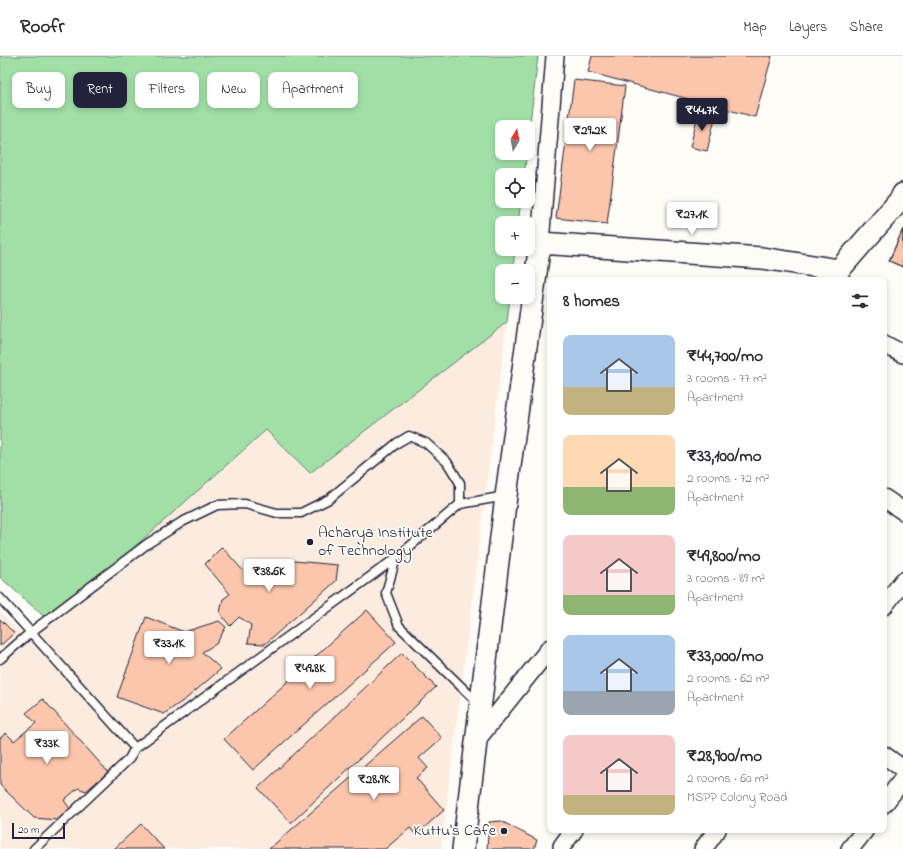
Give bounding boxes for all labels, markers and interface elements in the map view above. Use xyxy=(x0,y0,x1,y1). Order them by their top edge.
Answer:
text: Roofr xyxy=(20,14,64,41)
text: Map xyxy=(743,17,767,38)
text: Layers xyxy=(789,17,827,38)
text: Share xyxy=(849,17,883,38)
chip: Buy xyxy=(12,72,65,108)
chip: Rent xyxy=(73,72,127,108)
chip: Filters xyxy=(135,72,199,108)
chip: New xyxy=(207,72,260,108)
chip: Apartment xyxy=(268,72,358,108)
pin: ₹44.7K xyxy=(669,98,735,132)
text: ₹44.7K xyxy=(686,101,718,120)
pin: ₹29.2K xyxy=(557,118,623,152)
north arrow xyxy=(495,120,535,160)
map controls xyxy=(495,120,535,304)
text: ₹29.2K xyxy=(573,121,607,140)
button: locate xyxy=(495,168,535,208)
pin: ₹27.1K xyxy=(659,202,725,236)
text: ₹27.1K xyxy=(676,205,708,224)
button: + xyxy=(495,216,535,256)
button: − xyxy=(495,264,535,304)
text: 8 homes xyxy=(563,289,620,314)
icon: filters xyxy=(849,290,871,312)
text: ₹44,700/mo xyxy=(687,344,763,369)
icon: home xyxy=(595,351,643,399)
text: 3 rooms · 77 m² xyxy=(687,369,767,388)
text: Apartment xyxy=(687,388,744,407)
text: ₹33,100/mo xyxy=(687,444,762,469)
icon: home xyxy=(595,451,643,499)
text: 2 rooms · 72 m² xyxy=(687,469,769,488)
text: Apartment xyxy=(687,488,744,507)
place label: Acharya Institute of Technology xyxy=(318,521,434,563)
marker: Acharya Institute of Technology xyxy=(305,537,315,547)
text: ₹49,800/mo xyxy=(687,544,761,569)
icon: home xyxy=(595,551,643,599)
pin: ₹38.6K xyxy=(236,559,302,593)
text: ₹38.6K xyxy=(253,562,285,581)
text: 3 rooms · 89 m² xyxy=(687,569,765,588)
text: Apartment xyxy=(687,588,744,607)
pin: ₹33.1K xyxy=(136,631,202,665)
text: ₹33.1K xyxy=(153,634,185,653)
text: ₹33,000/mo xyxy=(687,644,764,669)
icon: home xyxy=(595,651,643,699)
pin: ₹49.8K xyxy=(277,656,343,690)
text: ₹49.8K xyxy=(295,659,325,678)
text: 2 rooms · 62 m² xyxy=(687,669,770,688)
text: Apartment xyxy=(687,688,744,707)
pin: ₹33K xyxy=(23,731,71,765)
text: ₹33K xyxy=(35,734,59,753)
text: ₹28,900/mo xyxy=(687,744,762,769)
icon: home xyxy=(595,751,643,799)
pin: ₹28.9K xyxy=(341,767,407,801)
text: 2 rooms · 60 m² xyxy=(687,769,769,788)
text: ₹28.9K xyxy=(358,770,390,789)
text: MSPP Colony Road xyxy=(687,788,788,807)
place label: Kuttu's Cafe xyxy=(413,819,497,843)
scale bar xyxy=(12,821,65,840)
text: 20 m xyxy=(18,822,40,838)
marker: Kuttu's Cafe xyxy=(499,826,509,836)

